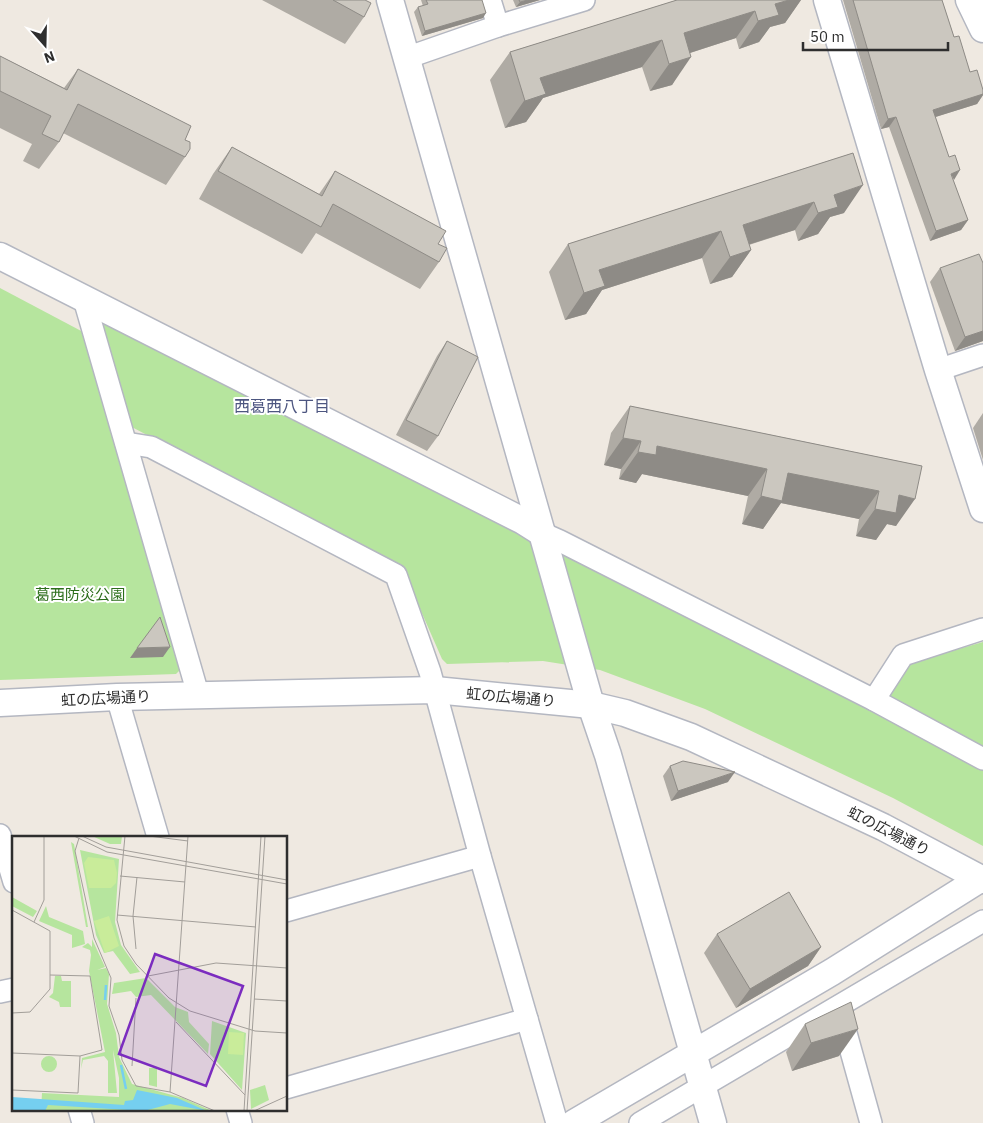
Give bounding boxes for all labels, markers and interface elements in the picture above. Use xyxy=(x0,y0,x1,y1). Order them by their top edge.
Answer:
north arrow xyxy=(20,20,70,70)
scale bar xyxy=(803,20,948,52)
text: 50 m xyxy=(810,27,845,46)
text: N xyxy=(42,47,57,67)
district label: 西葛西八丁目 xyxy=(234,396,330,416)
park label: 葛西防災公園 xyxy=(35,585,125,604)
street label: 虹の広場通り xyxy=(465,684,557,710)
street label: 虹の広場通り xyxy=(61,686,151,710)
street label: 虹の広場通り xyxy=(845,802,933,860)
inset map xyxy=(12,836,288,1110)

